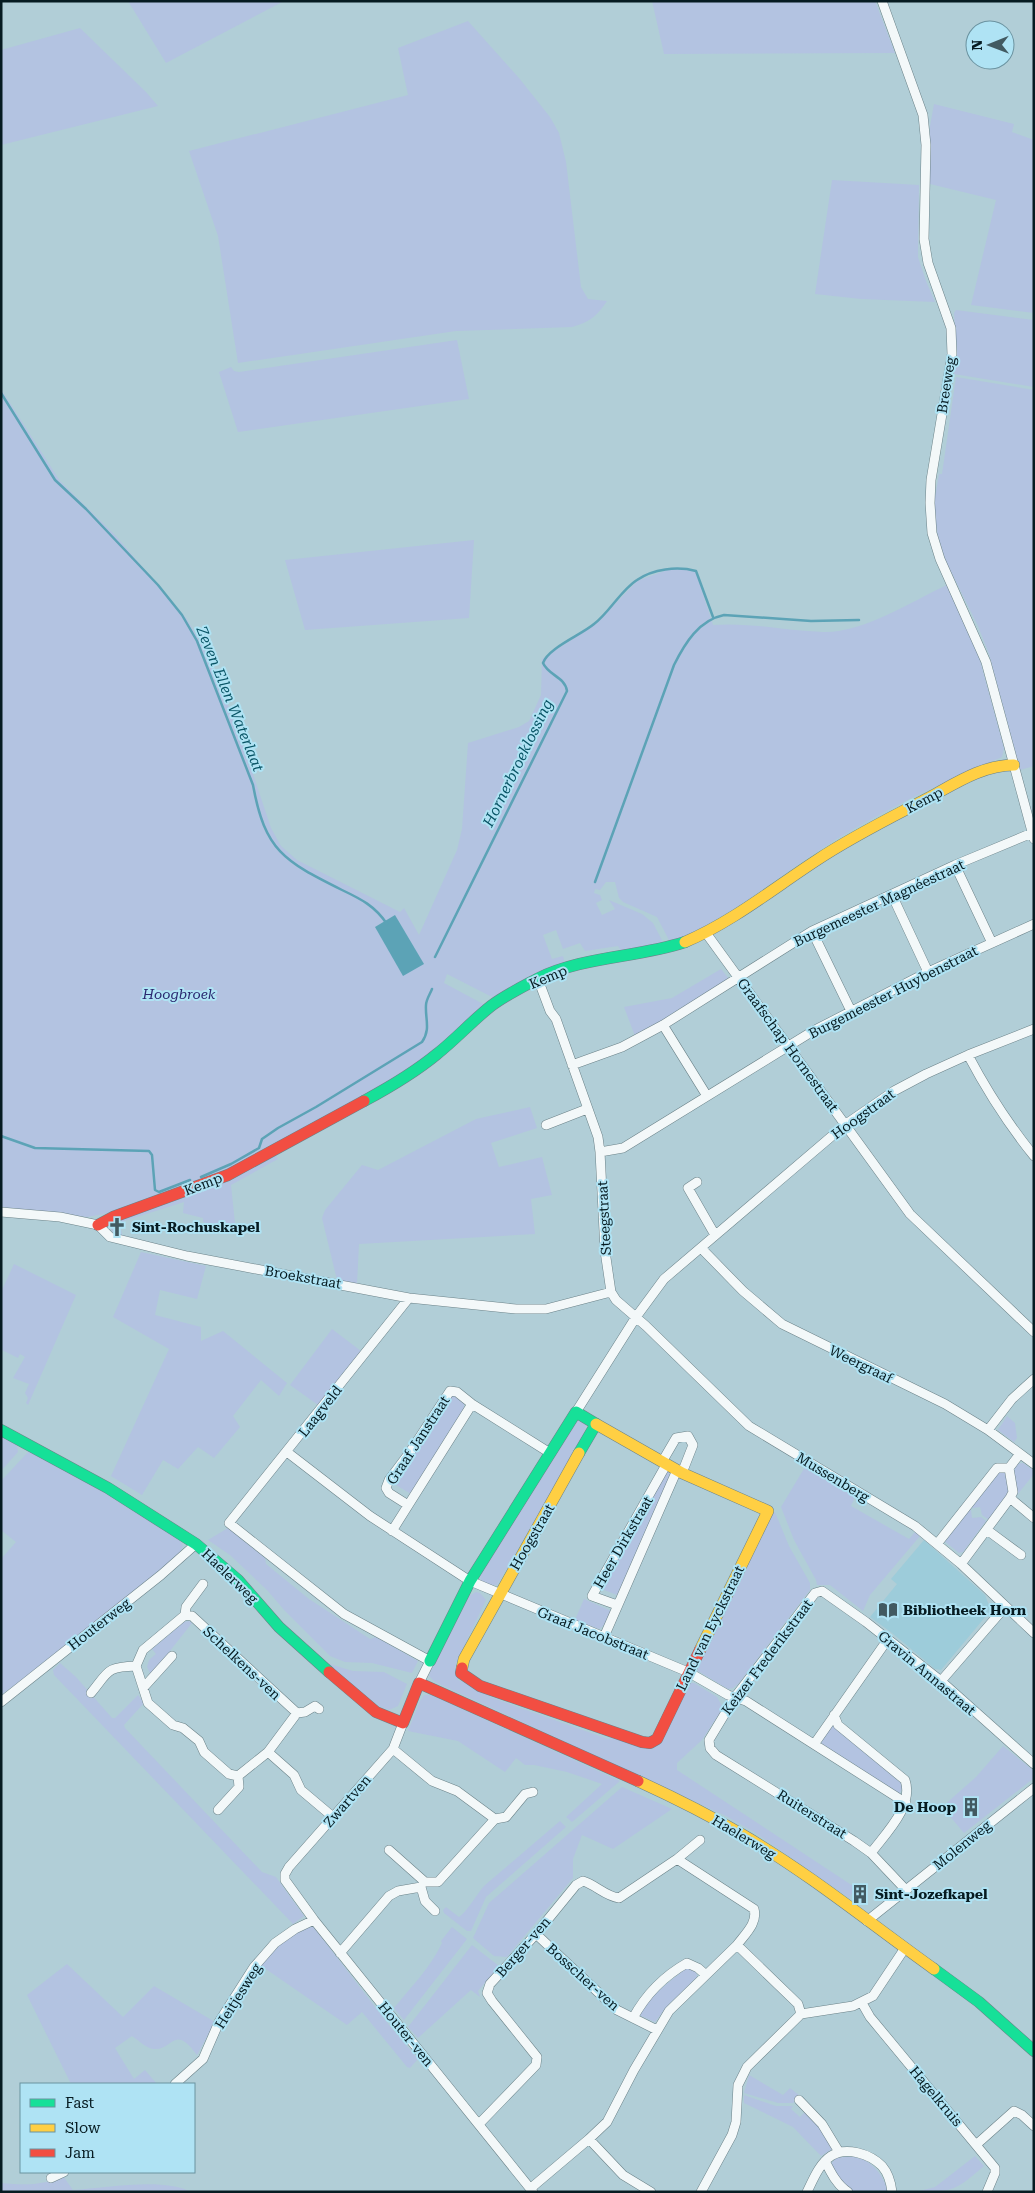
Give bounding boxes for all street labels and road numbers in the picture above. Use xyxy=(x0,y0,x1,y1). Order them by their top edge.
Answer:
street label: Breeweg xyxy=(934,355,958,414)
street label: Kemp xyxy=(903,784,945,816)
street label: Burgemeester Magnéestraat xyxy=(791,856,967,950)
street label: Burgemeester Huybenstraat xyxy=(806,942,980,1042)
street label: Kemp xyxy=(527,962,569,992)
street label: Graafschap Hornestraat xyxy=(734,975,842,1115)
street label: Hoogstraat xyxy=(828,1086,898,1142)
street label: Kemp xyxy=(182,1169,224,1199)
street label: Steegstraat xyxy=(594,1180,614,1256)
street label: Broekstraat xyxy=(263,1262,343,1292)
street label: Weergraaf xyxy=(827,1342,896,1386)
street label: Laagveld xyxy=(295,1382,345,1440)
street label: Graaf Janstraat xyxy=(383,1393,453,1487)
street label: Mussenberg xyxy=(794,1449,872,1505)
street label: Heer Dirkstraat xyxy=(590,1493,656,1591)
street label: Hoogstraat xyxy=(507,1501,557,1573)
street label: Haelerweg xyxy=(199,1545,261,1607)
street label: Land van Eyckstraat xyxy=(673,1563,747,1693)
street label: Houterweg xyxy=(65,1595,133,1653)
street label: Keizer Frederikstraat xyxy=(718,1596,816,1718)
street label: Graaf Jacobstraat xyxy=(535,1603,651,1663)
street label: Schelkens-ven xyxy=(200,1623,284,1703)
street label: Gravin Annastraat xyxy=(875,1628,979,1718)
street label: Zwartven xyxy=(320,1772,374,1830)
street label: Ruiterstraat xyxy=(774,1786,850,1842)
street label: Haelerweg xyxy=(709,1812,779,1862)
street label: Molenweg xyxy=(930,1817,994,1873)
street label: Berger-ven xyxy=(493,1914,553,1980)
street label: Bosscher-ven xyxy=(543,1940,623,2014)
street label: Heitjesweg xyxy=(212,1960,264,2032)
street label: Houter-ven xyxy=(375,1999,437,2069)
street label: Hagelkruis xyxy=(906,2063,966,2129)

